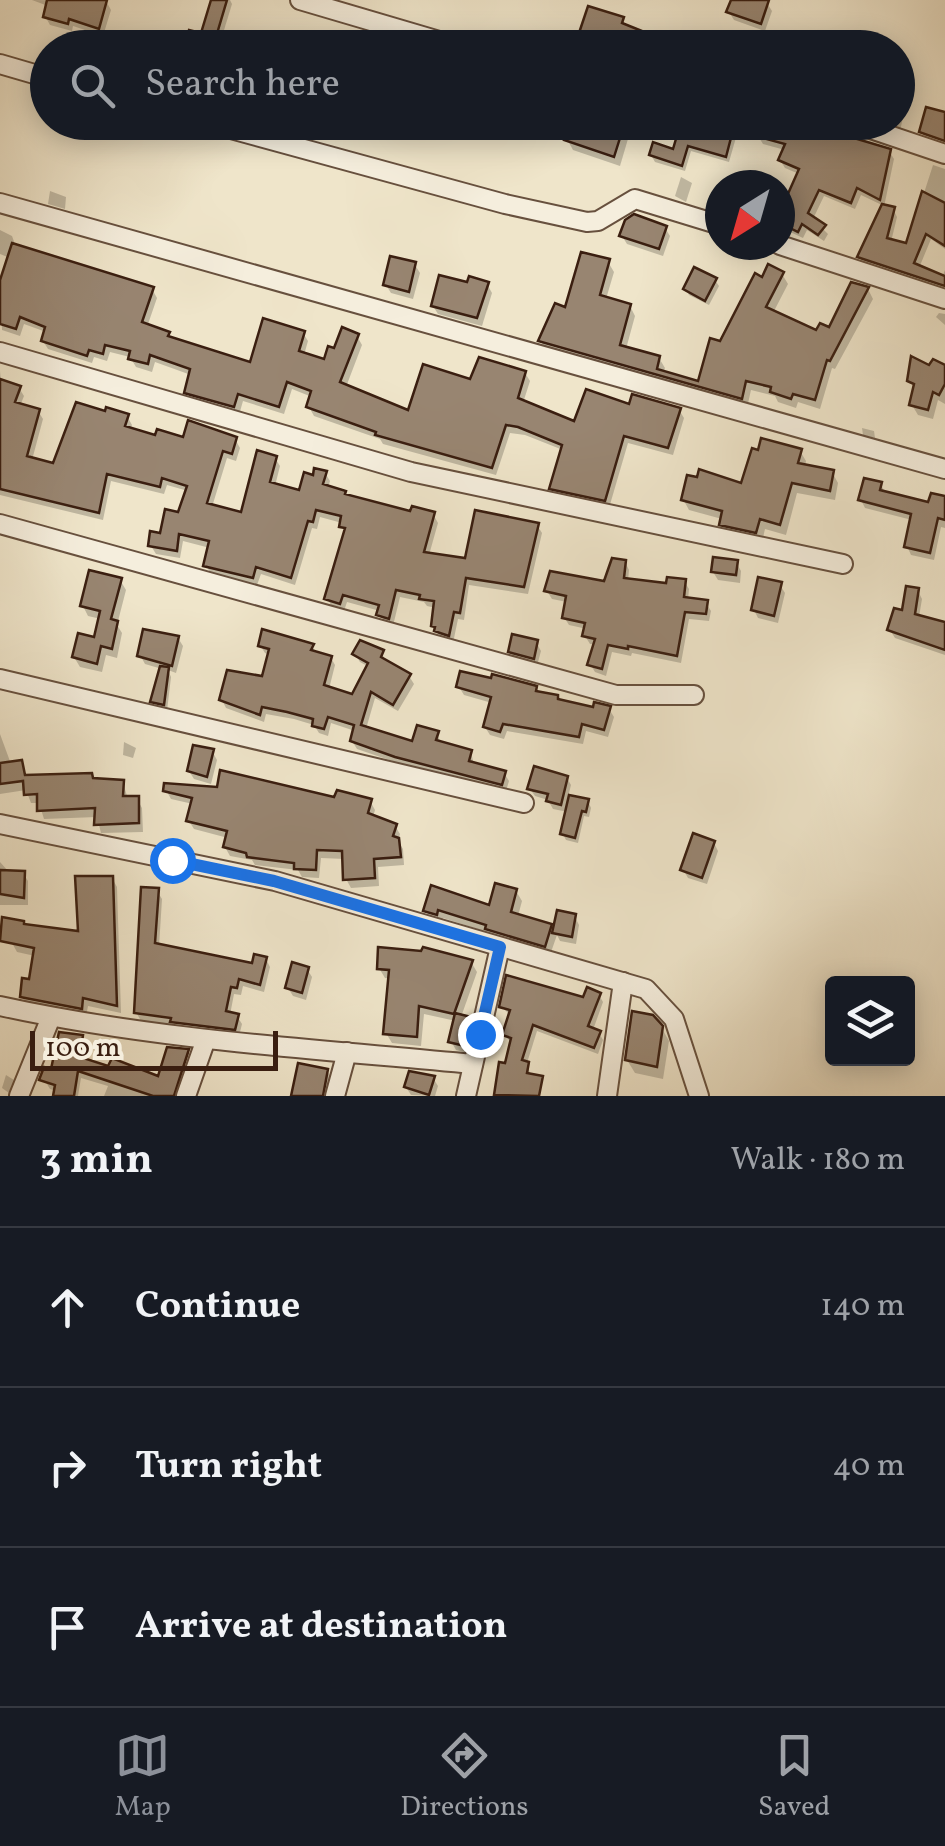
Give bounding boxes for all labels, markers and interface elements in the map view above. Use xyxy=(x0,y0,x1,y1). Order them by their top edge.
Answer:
search box xyxy=(30,30,915,140)
icon: search xyxy=(65,58,120,113)
text: Search here xyxy=(145,59,340,112)
north arrow xyxy=(705,170,795,260)
route start xyxy=(150,838,196,884)
map controls xyxy=(825,976,915,1066)
button: layers xyxy=(825,976,915,1066)
route end xyxy=(458,1012,504,1058)
scale bar xyxy=(30,1026,278,1070)
text: 100 m xyxy=(45,1029,120,1068)
text: 3 min xyxy=(40,1132,153,1191)
text: Walk · 180 m xyxy=(731,1139,905,1183)
icon: ahead xyxy=(40,1280,95,1335)
text: Continue xyxy=(135,1281,300,1334)
text: 140 m xyxy=(820,1285,905,1329)
icon: right xyxy=(40,1440,95,1495)
text: Turn right xyxy=(135,1441,322,1494)
text: 40 m xyxy=(833,1445,905,1489)
icon: arrive xyxy=(40,1600,95,1655)
text: Arrive at destination xyxy=(135,1601,508,1654)
tab: Map xyxy=(115,1728,171,1827)
tab: Directions xyxy=(400,1728,529,1827)
tab: Saved xyxy=(758,1728,830,1827)

